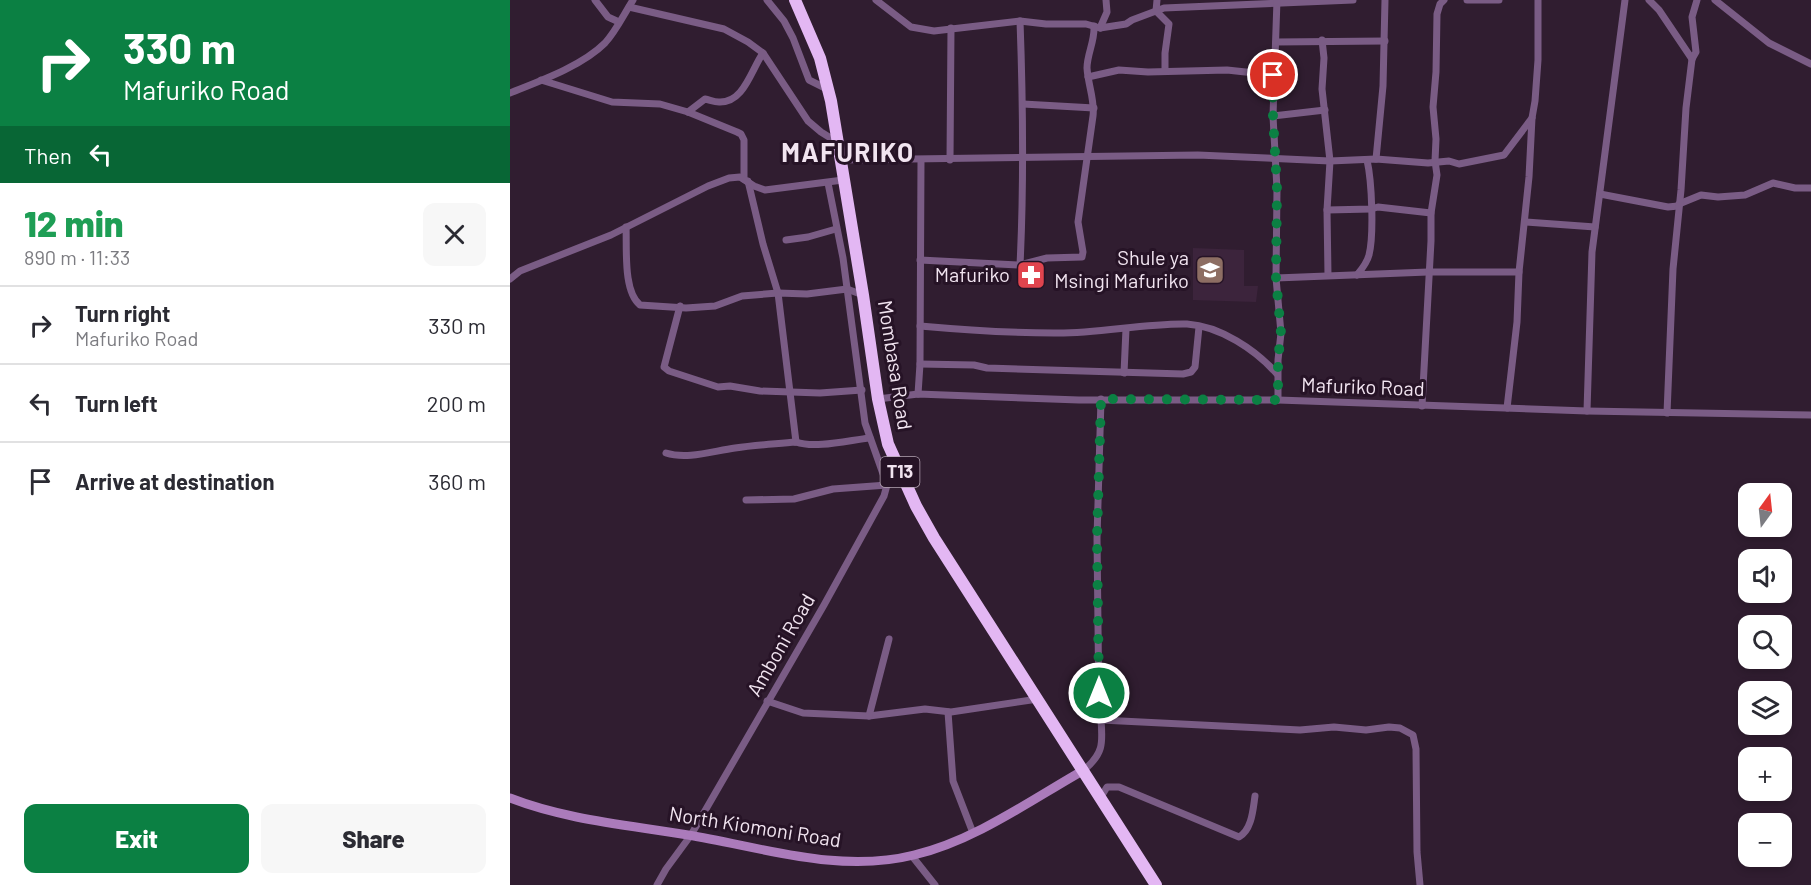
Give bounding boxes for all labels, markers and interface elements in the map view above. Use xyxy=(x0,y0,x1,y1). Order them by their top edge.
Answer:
text: 330 m xyxy=(123,22,236,72)
icon: right xyxy=(24,24,102,102)
pin xyxy=(1247,49,1298,100)
icon: arrive xyxy=(1256,58,1289,91)
text: Mafuriko Road xyxy=(123,73,290,105)
district label: MAFURIKO xyxy=(781,136,915,167)
icon: left xyxy=(84,138,117,171)
text: Then xyxy=(24,142,72,168)
text: 12 min xyxy=(24,201,124,244)
button: close xyxy=(423,203,486,266)
text: 890 m · 11:33 xyxy=(24,245,130,269)
place label: Shule ya Msingi Mafuriko xyxy=(1054,245,1189,292)
school or university icon: Shule ya Msingi Mafuriko xyxy=(1194,254,1226,286)
pharmacy icon: Mafuriko xyxy=(1015,259,1047,291)
place label: Mafuriko xyxy=(935,262,1010,286)
street label: Mombasa Road xyxy=(874,298,918,431)
text: Turn right xyxy=(75,300,170,326)
icon: right xyxy=(24,309,57,342)
text: 330 m xyxy=(428,312,486,338)
text: Mafuriko Road xyxy=(75,326,198,350)
street label: Mafuriko Road xyxy=(1301,372,1425,400)
icon: left xyxy=(24,387,57,420)
text: Turn left xyxy=(75,390,158,416)
text: 200 m xyxy=(427,390,486,416)
road number: T13 xyxy=(880,457,920,487)
icon: arrive xyxy=(24,465,57,498)
text: Arrive at destination xyxy=(75,468,274,494)
text: 360 m xyxy=(428,468,486,494)
north arrow xyxy=(1738,483,1792,537)
map controls xyxy=(1738,483,1792,867)
button: sound xyxy=(1738,549,1792,603)
street label: Amboni Road xyxy=(741,589,819,700)
button: search xyxy=(1738,615,1792,669)
position arrow xyxy=(1067,661,1131,725)
button: layers xyxy=(1738,681,1792,735)
button: + xyxy=(1738,747,1792,801)
street label: North Kiomoni Road xyxy=(668,801,843,851)
button: Exit xyxy=(24,804,249,873)
button: Share xyxy=(261,804,486,873)
button: − xyxy=(1738,813,1792,867)

